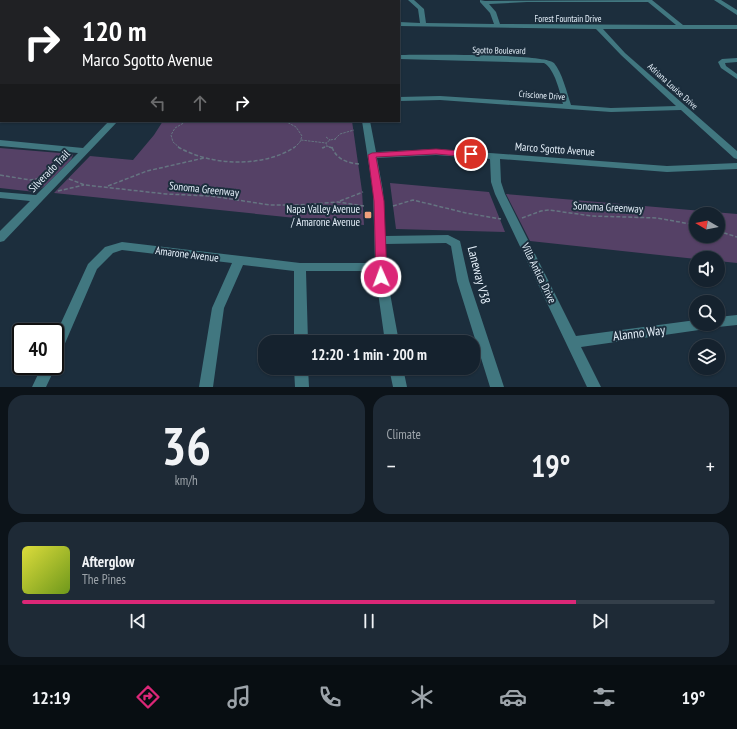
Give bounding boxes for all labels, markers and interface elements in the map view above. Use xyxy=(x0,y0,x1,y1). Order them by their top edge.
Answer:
text: 120 m xyxy=(82,12,146,49)
street label: Forest Fountain Drive xyxy=(535,13,602,24)
icon: right xyxy=(16,16,68,68)
street label: Sgotto Boulevard xyxy=(472,44,526,56)
text: Marco Sgotto Avenue xyxy=(82,48,213,71)
street label: Adriana Louise Drive xyxy=(646,61,701,112)
street label: Criscione Drive xyxy=(518,88,566,102)
icon: left xyxy=(147,92,169,114)
icon: ahead xyxy=(189,92,211,114)
icon: right xyxy=(231,92,253,114)
pin xyxy=(454,137,488,171)
street label: Marco Sgotto Avenue xyxy=(515,139,596,159)
icon: arrive xyxy=(460,143,482,165)
street label: Silverado Trail xyxy=(25,146,73,195)
street label: Sonoma Greenway xyxy=(168,178,241,200)
street label: Sonoma Greenway xyxy=(573,198,644,216)
place label: Napa Valley Avenue / Amarone Avenue xyxy=(286,202,360,229)
north arrow xyxy=(689,207,725,243)
map controls xyxy=(689,207,725,375)
marker: Napa Valley Avenue / Amarone Avenue xyxy=(363,210,373,220)
street label: Villa Antica Drive xyxy=(518,240,560,306)
street label: Amarone Avenue xyxy=(155,243,220,265)
street label: Laneway V38 xyxy=(464,244,494,306)
button: sound xyxy=(689,251,725,287)
position arrow xyxy=(360,256,402,298)
button: search xyxy=(689,295,725,331)
street label: Alanno Way xyxy=(612,321,666,345)
speed limit sign: 40 xyxy=(12,323,64,375)
button: layers xyxy=(689,339,725,375)
text: 12:20 · 1 min · 200 m xyxy=(311,345,427,364)
text: 36 xyxy=(161,412,211,479)
text: Climate xyxy=(387,426,421,443)
text: 19° xyxy=(531,446,571,485)
text: − xyxy=(387,452,396,480)
text: + xyxy=(706,452,715,480)
text: km/h xyxy=(175,472,198,489)
text: Afterglow xyxy=(82,552,134,571)
text: The Pines xyxy=(82,571,126,588)
icon: previous xyxy=(127,610,149,632)
icon: pause xyxy=(358,610,380,632)
icon: next xyxy=(589,610,611,632)
icon: directions xyxy=(134,683,162,711)
icon: music xyxy=(225,683,253,711)
icon: phone xyxy=(316,683,344,711)
icon: climate xyxy=(408,683,436,711)
icon: car xyxy=(499,683,527,711)
icon: filters xyxy=(590,683,618,711)
text: 12:19 xyxy=(32,686,71,709)
text: 19° xyxy=(682,686,705,709)

